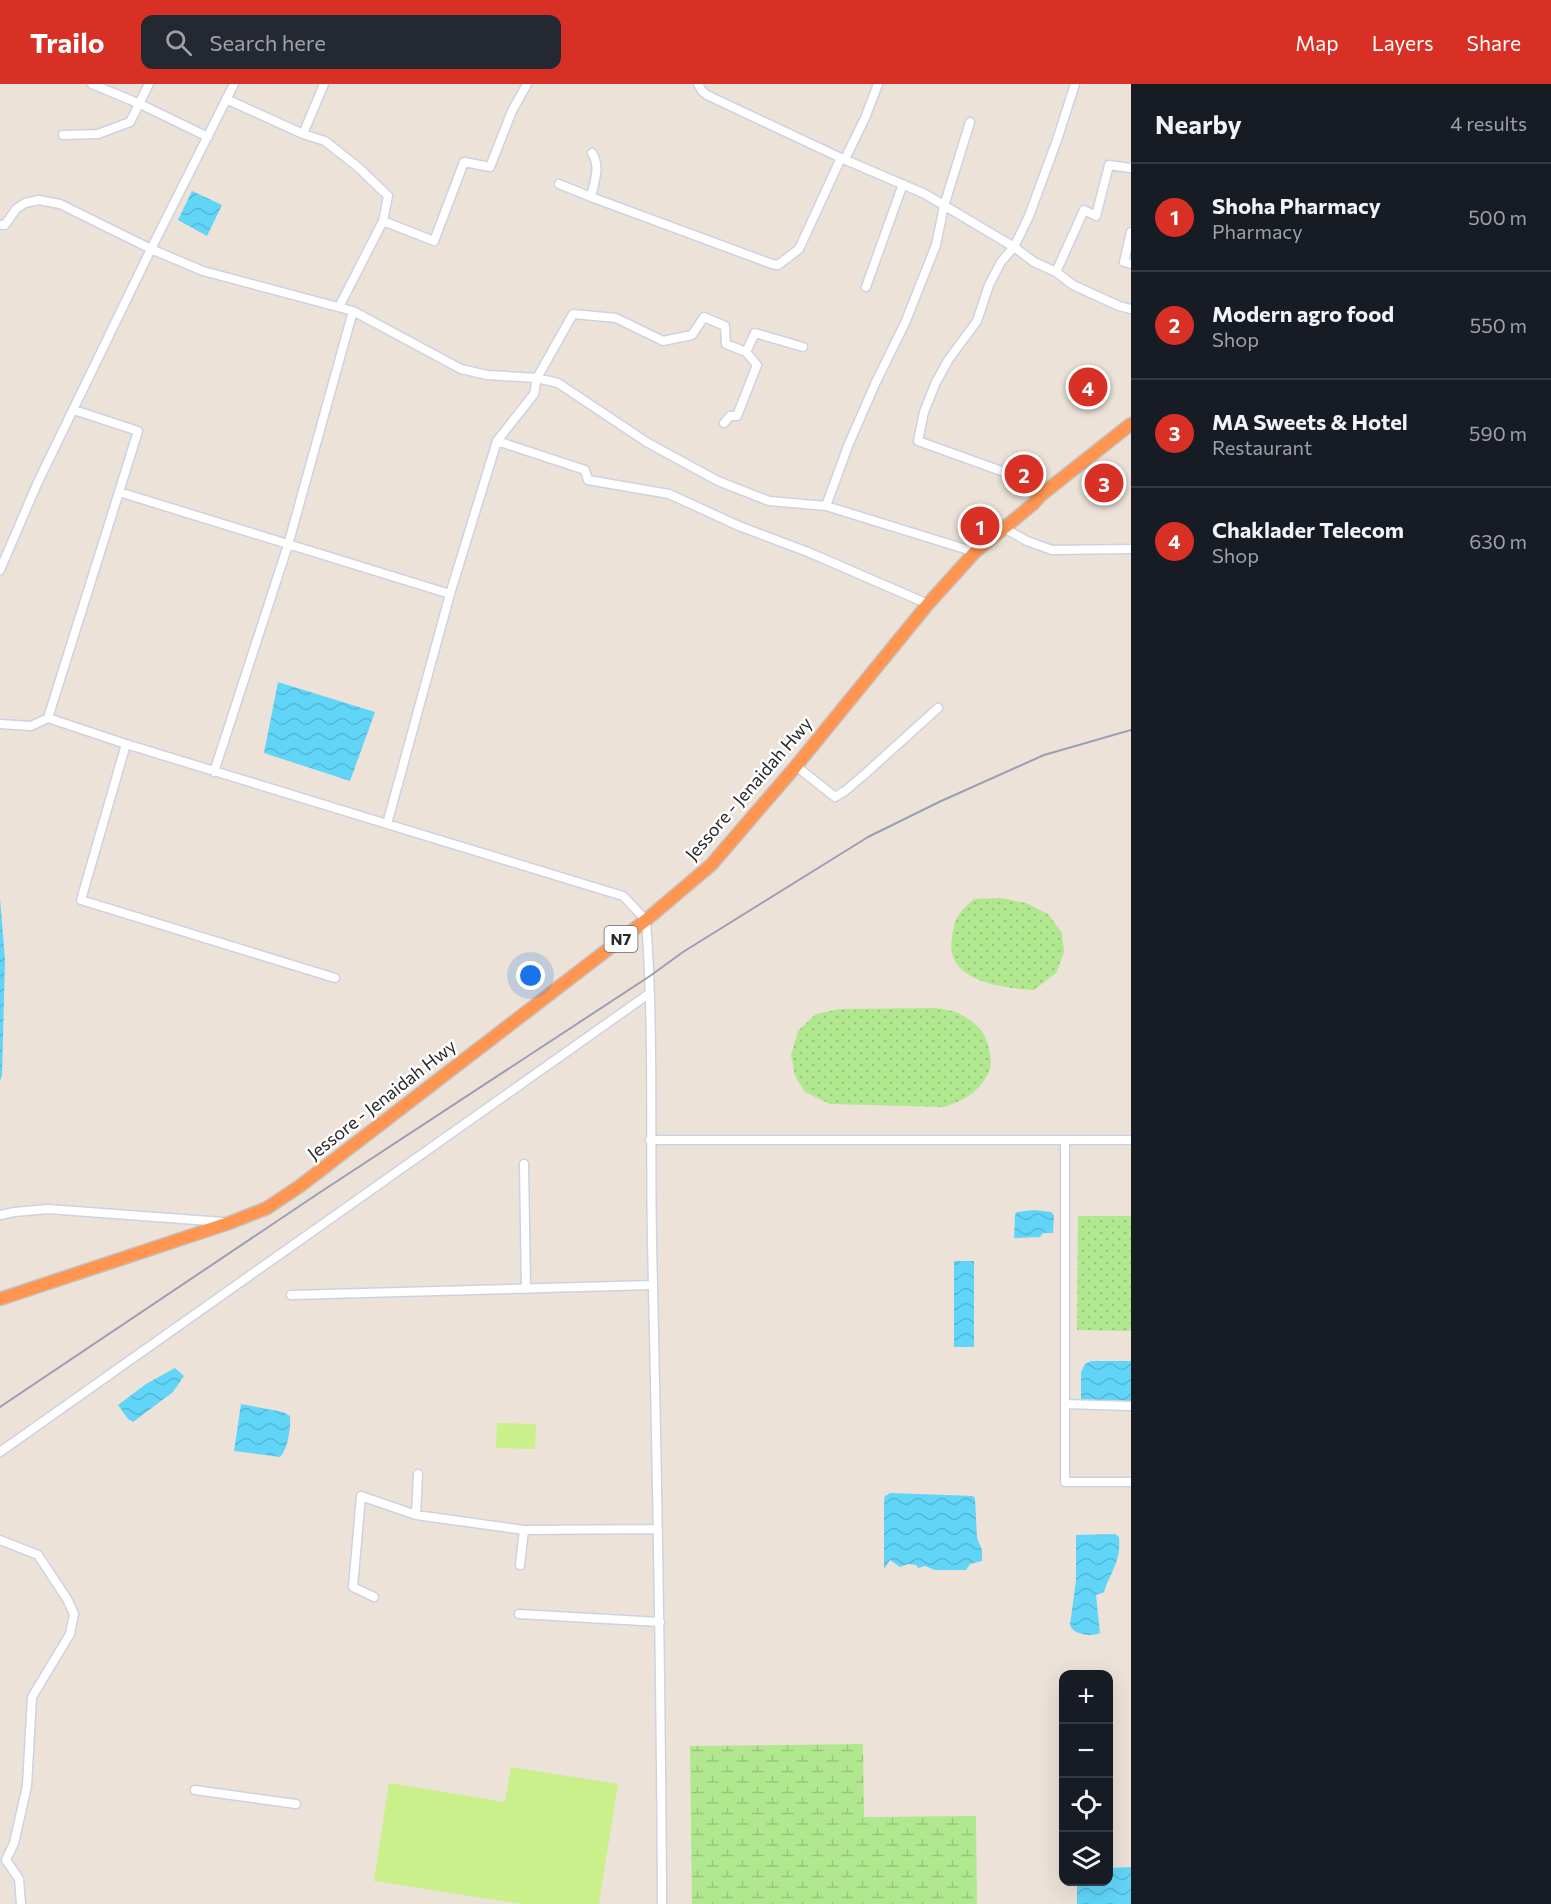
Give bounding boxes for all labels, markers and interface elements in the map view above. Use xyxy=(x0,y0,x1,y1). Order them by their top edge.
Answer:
search box xyxy=(141,15,561,69)
text: Trailo xyxy=(30,25,105,59)
icon: search xyxy=(162,26,195,59)
text: Search here xyxy=(210,29,326,56)
text: Map xyxy=(1295,30,1339,55)
text: Layers xyxy=(1372,30,1434,55)
text: Share xyxy=(1467,30,1521,55)
text: Nearby xyxy=(1155,108,1242,139)
text: 4 results xyxy=(1450,111,1527,135)
text: Shoha Pharmacy xyxy=(1212,192,1381,219)
text: 1 xyxy=(1170,205,1179,229)
text: 500 m xyxy=(1468,205,1527,229)
text: Pharmacy xyxy=(1212,219,1303,243)
text: Modern agro food xyxy=(1212,300,1394,327)
text: 2 xyxy=(1169,313,1180,337)
text: 550 m xyxy=(1470,313,1527,337)
text: Shop xyxy=(1212,327,1259,351)
pin: 4 xyxy=(1068,364,1108,410)
text: MA Sweets & Hotel xyxy=(1212,408,1408,435)
text: 3 xyxy=(1169,421,1180,445)
text: 590 m xyxy=(1469,421,1527,445)
text: Restaurant xyxy=(1212,435,1312,459)
pin: 2 xyxy=(1004,452,1044,496)
pin: 3 xyxy=(1084,460,1124,506)
pin: 1 xyxy=(960,504,1000,548)
text: Chaklader Telecom xyxy=(1212,516,1404,543)
text: 4 xyxy=(1168,529,1181,553)
text: 630 m xyxy=(1469,529,1527,553)
text: Shop xyxy=(1212,543,1259,567)
street label: Jessore - Jenaidah Hwy xyxy=(680,712,816,864)
road number: N7 xyxy=(604,926,638,952)
your location xyxy=(516,961,545,990)
street label: Jessore - Jenaidah Hwy xyxy=(303,1034,460,1164)
map controls xyxy=(1059,1670,1113,1886)
button: + xyxy=(1059,1670,1113,1724)
button: − xyxy=(1059,1724,1113,1778)
button: locate xyxy=(1059,1778,1113,1832)
button: layers xyxy=(1059,1832,1113,1886)

